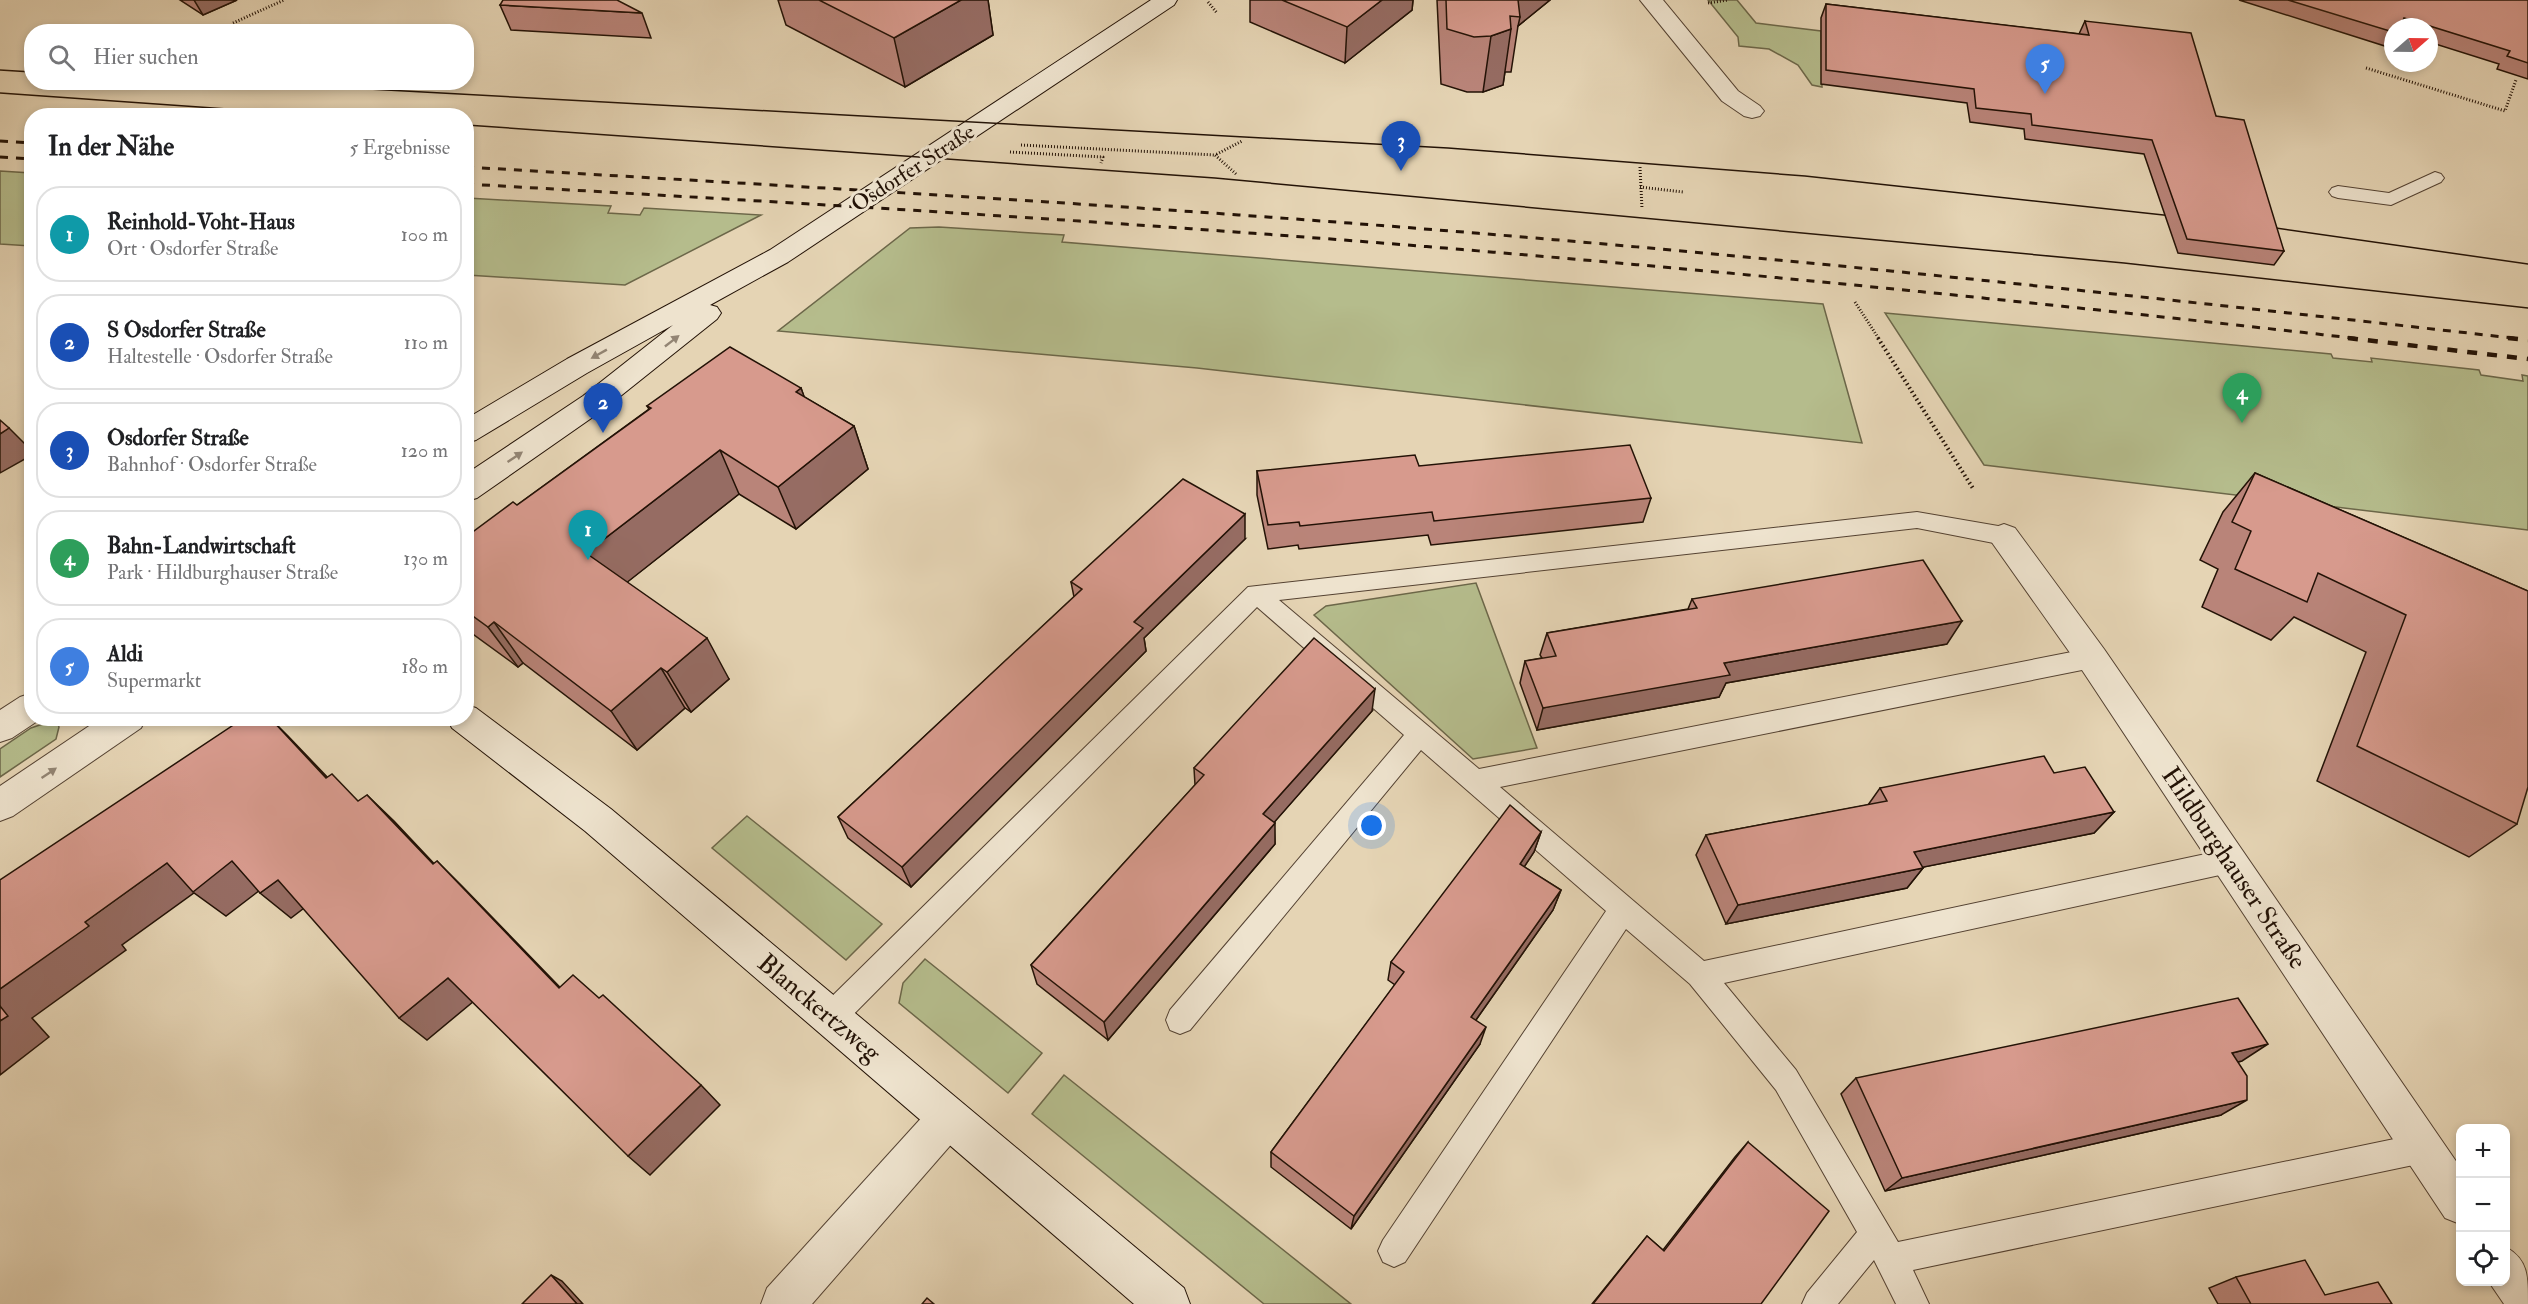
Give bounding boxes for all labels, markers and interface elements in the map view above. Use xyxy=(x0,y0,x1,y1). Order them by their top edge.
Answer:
north arrow xyxy=(2384,18,2438,72)
search box xyxy=(24,24,474,90)
icon: search xyxy=(45,41,78,74)
text: Hier suchen xyxy=(93,43,199,71)
pin: 5 xyxy=(2026,44,2064,94)
street label: Osdorfer Straße xyxy=(846,118,980,218)
pin: 3 xyxy=(1382,122,1420,171)
text: In der Nähe xyxy=(48,131,174,163)
text: 5 Ergebnisse xyxy=(350,135,450,160)
text: Reinhold-Voht-Haus xyxy=(107,208,295,236)
text: 1 xyxy=(66,222,73,247)
text: 100 m xyxy=(401,222,448,247)
text: Ort · Osdorfer Straße xyxy=(107,236,278,261)
text: S Osdorfer Straße xyxy=(107,316,266,344)
text: 2 xyxy=(64,330,75,355)
text: 110 m xyxy=(404,330,448,355)
one-way arrow xyxy=(664,335,679,348)
text: Haltestelle · Osdorfer Straße xyxy=(107,344,333,369)
one-way arrow xyxy=(590,349,607,359)
pin: 4 xyxy=(2222,374,2262,423)
pin: 2 xyxy=(584,384,622,433)
text: Osdorfer Straße xyxy=(107,424,249,452)
text: 3 xyxy=(66,438,73,463)
text: 120 m xyxy=(401,438,448,463)
one-way arrow xyxy=(506,451,522,463)
text: Bahnhof · Osdorfer Straße xyxy=(107,452,317,477)
pin: 1 xyxy=(568,510,608,560)
text: Bahn-Landwirtschaft xyxy=(107,532,296,560)
text: 4 xyxy=(64,546,75,571)
text: 130 m xyxy=(403,546,448,571)
text: Park · Hildburghauser Straße xyxy=(107,560,338,585)
text: Aldi xyxy=(107,640,143,668)
text: 5 xyxy=(65,654,74,679)
text: 180 m xyxy=(401,654,448,679)
text: Supermarkt xyxy=(107,668,201,693)
street label: Hildburghauser Straße xyxy=(2154,761,2314,975)
one-way arrow xyxy=(40,767,57,778)
your location xyxy=(1357,811,1386,840)
street label: Blanckertzweg xyxy=(751,947,888,1070)
map controls xyxy=(2456,1124,2510,1286)
button: + xyxy=(2456,1124,2510,1178)
button: − xyxy=(2456,1178,2510,1232)
button: locate xyxy=(2456,1232,2510,1286)

